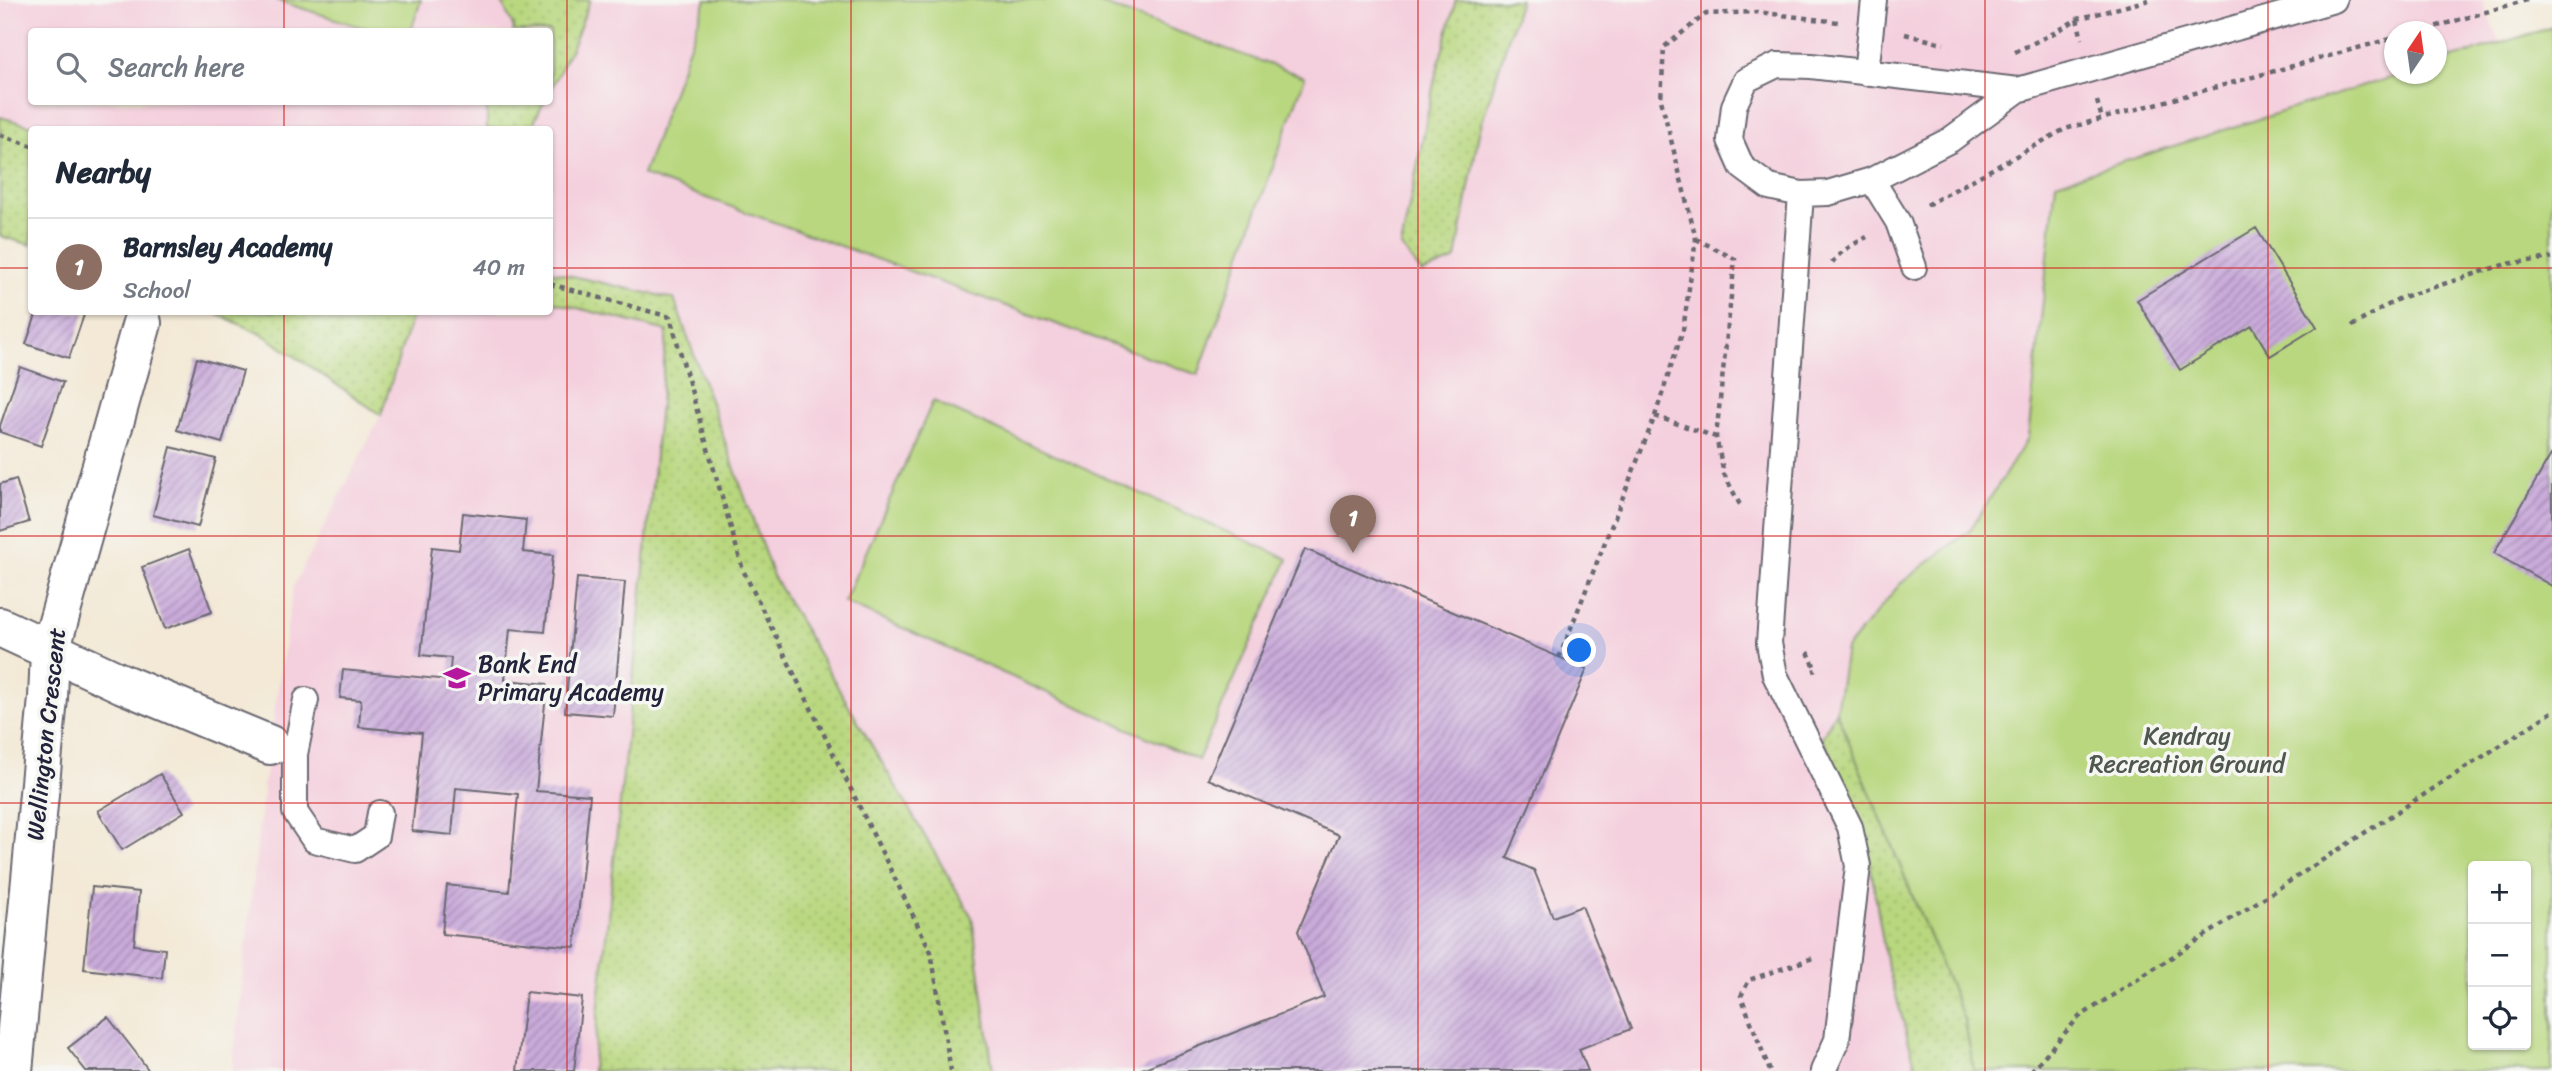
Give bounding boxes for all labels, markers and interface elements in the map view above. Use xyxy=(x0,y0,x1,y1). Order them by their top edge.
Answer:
north arrow xyxy=(2384,21,2447,84)
search box xyxy=(28,28,553,105)
text: Search here xyxy=(108,44,245,90)
icon: search xyxy=(52,48,90,86)
text: Nearby xyxy=(56,145,151,199)
text: Barnsley Academy xyxy=(123,224,332,270)
text: 1 xyxy=(74,247,84,288)
text: 40 m xyxy=(472,247,525,288)
text: School xyxy=(123,270,191,311)
pin: 1 xyxy=(1330,495,1376,553)
street label: Wellington Crescent xyxy=(14,625,78,843)
your location xyxy=(1562,633,1596,667)
place label: Bank End Primary Academy xyxy=(478,643,664,713)
school or university icon: Bank End Primary Academy xyxy=(442,663,472,693)
park label: Kendray Recreation Ground xyxy=(2089,715,2287,785)
map controls xyxy=(2468,861,2531,1050)
button: + xyxy=(2468,861,2531,924)
button: − xyxy=(2468,924,2531,987)
button: locate xyxy=(2468,987,2531,1050)

